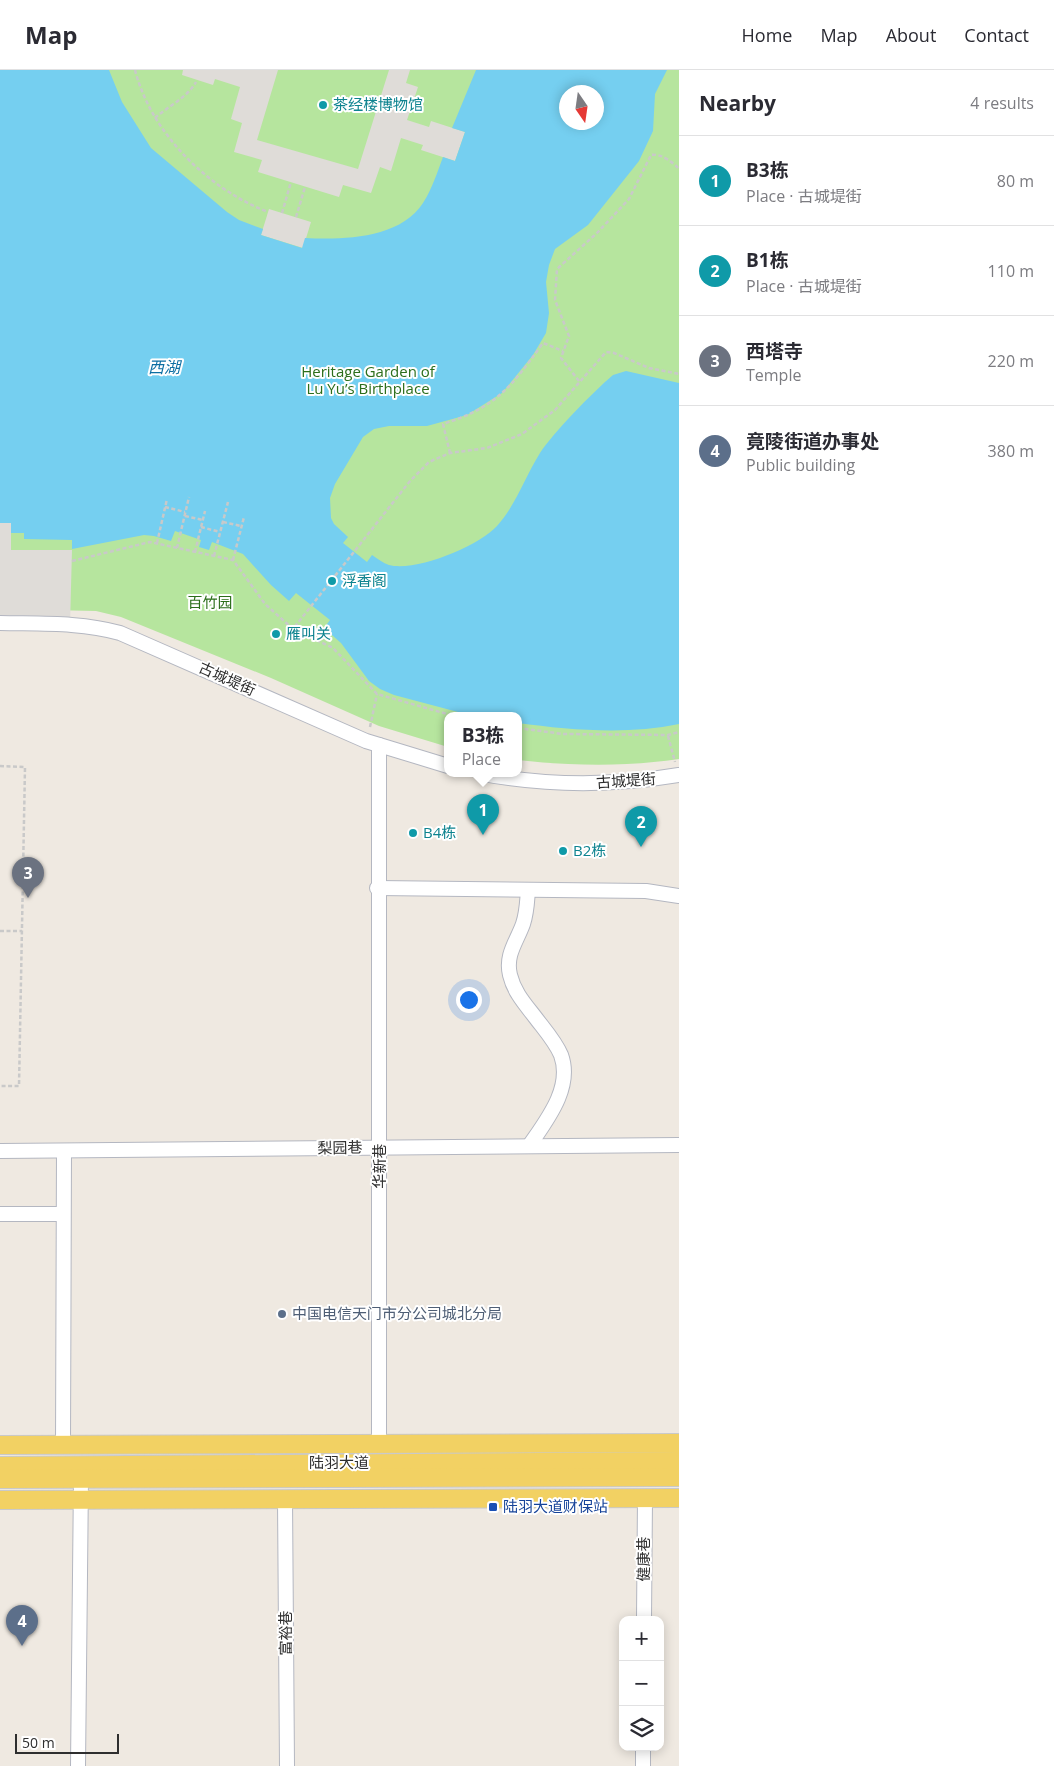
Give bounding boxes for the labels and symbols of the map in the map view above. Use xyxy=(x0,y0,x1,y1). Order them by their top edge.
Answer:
north arrow xyxy=(559,85,604,130)
place label: 茶经楼博物馆 xyxy=(333,94,423,114)
marker: 茶经楼博物馆 xyxy=(317,99,329,111)
water label: 西湖 xyxy=(148,356,183,378)
park label: Heritage Garden of Lu Yu’s Birthplace xyxy=(301,361,436,398)
place label: 浮香阁 xyxy=(342,570,387,590)
marker: 浮香阁 xyxy=(326,575,338,587)
park label: 百竹园 xyxy=(187,592,233,612)
place label: 雁叫关 xyxy=(286,623,331,643)
marker: 雁叫关 xyxy=(270,628,282,640)
street label: 古城堤街 xyxy=(196,657,259,699)
street label: 古城堤街 xyxy=(595,768,657,792)
pin: 1 xyxy=(467,794,499,835)
pin: 2 xyxy=(625,806,657,847)
place label: B4栋 xyxy=(423,822,456,842)
marker: B4栋 xyxy=(407,827,419,839)
place label: B2栋 xyxy=(573,840,606,860)
marker: B2栋 xyxy=(557,845,569,857)
pin: 3 xyxy=(12,857,44,898)
your location xyxy=(456,987,482,1013)
street label: 梨园巷 xyxy=(317,1137,363,1157)
street label: 华新巷 xyxy=(369,1143,389,1189)
place label: 中国电信天门市分公司城北分局 xyxy=(292,1303,502,1323)
marker: 中国电信天门市分公司城北分局 xyxy=(276,1308,288,1320)
street label: 陆羽大道 xyxy=(309,1452,369,1472)
place label: 陆羽大道财保站 xyxy=(503,1496,608,1516)
marker: 陆羽大道财保站 xyxy=(487,1501,499,1513)
street label: 健康巷 xyxy=(633,1536,653,1582)
pin: 4 xyxy=(6,1605,38,1646)
street label: 富裕巷 xyxy=(275,1610,295,1656)
scale bar xyxy=(15,1731,119,1754)

